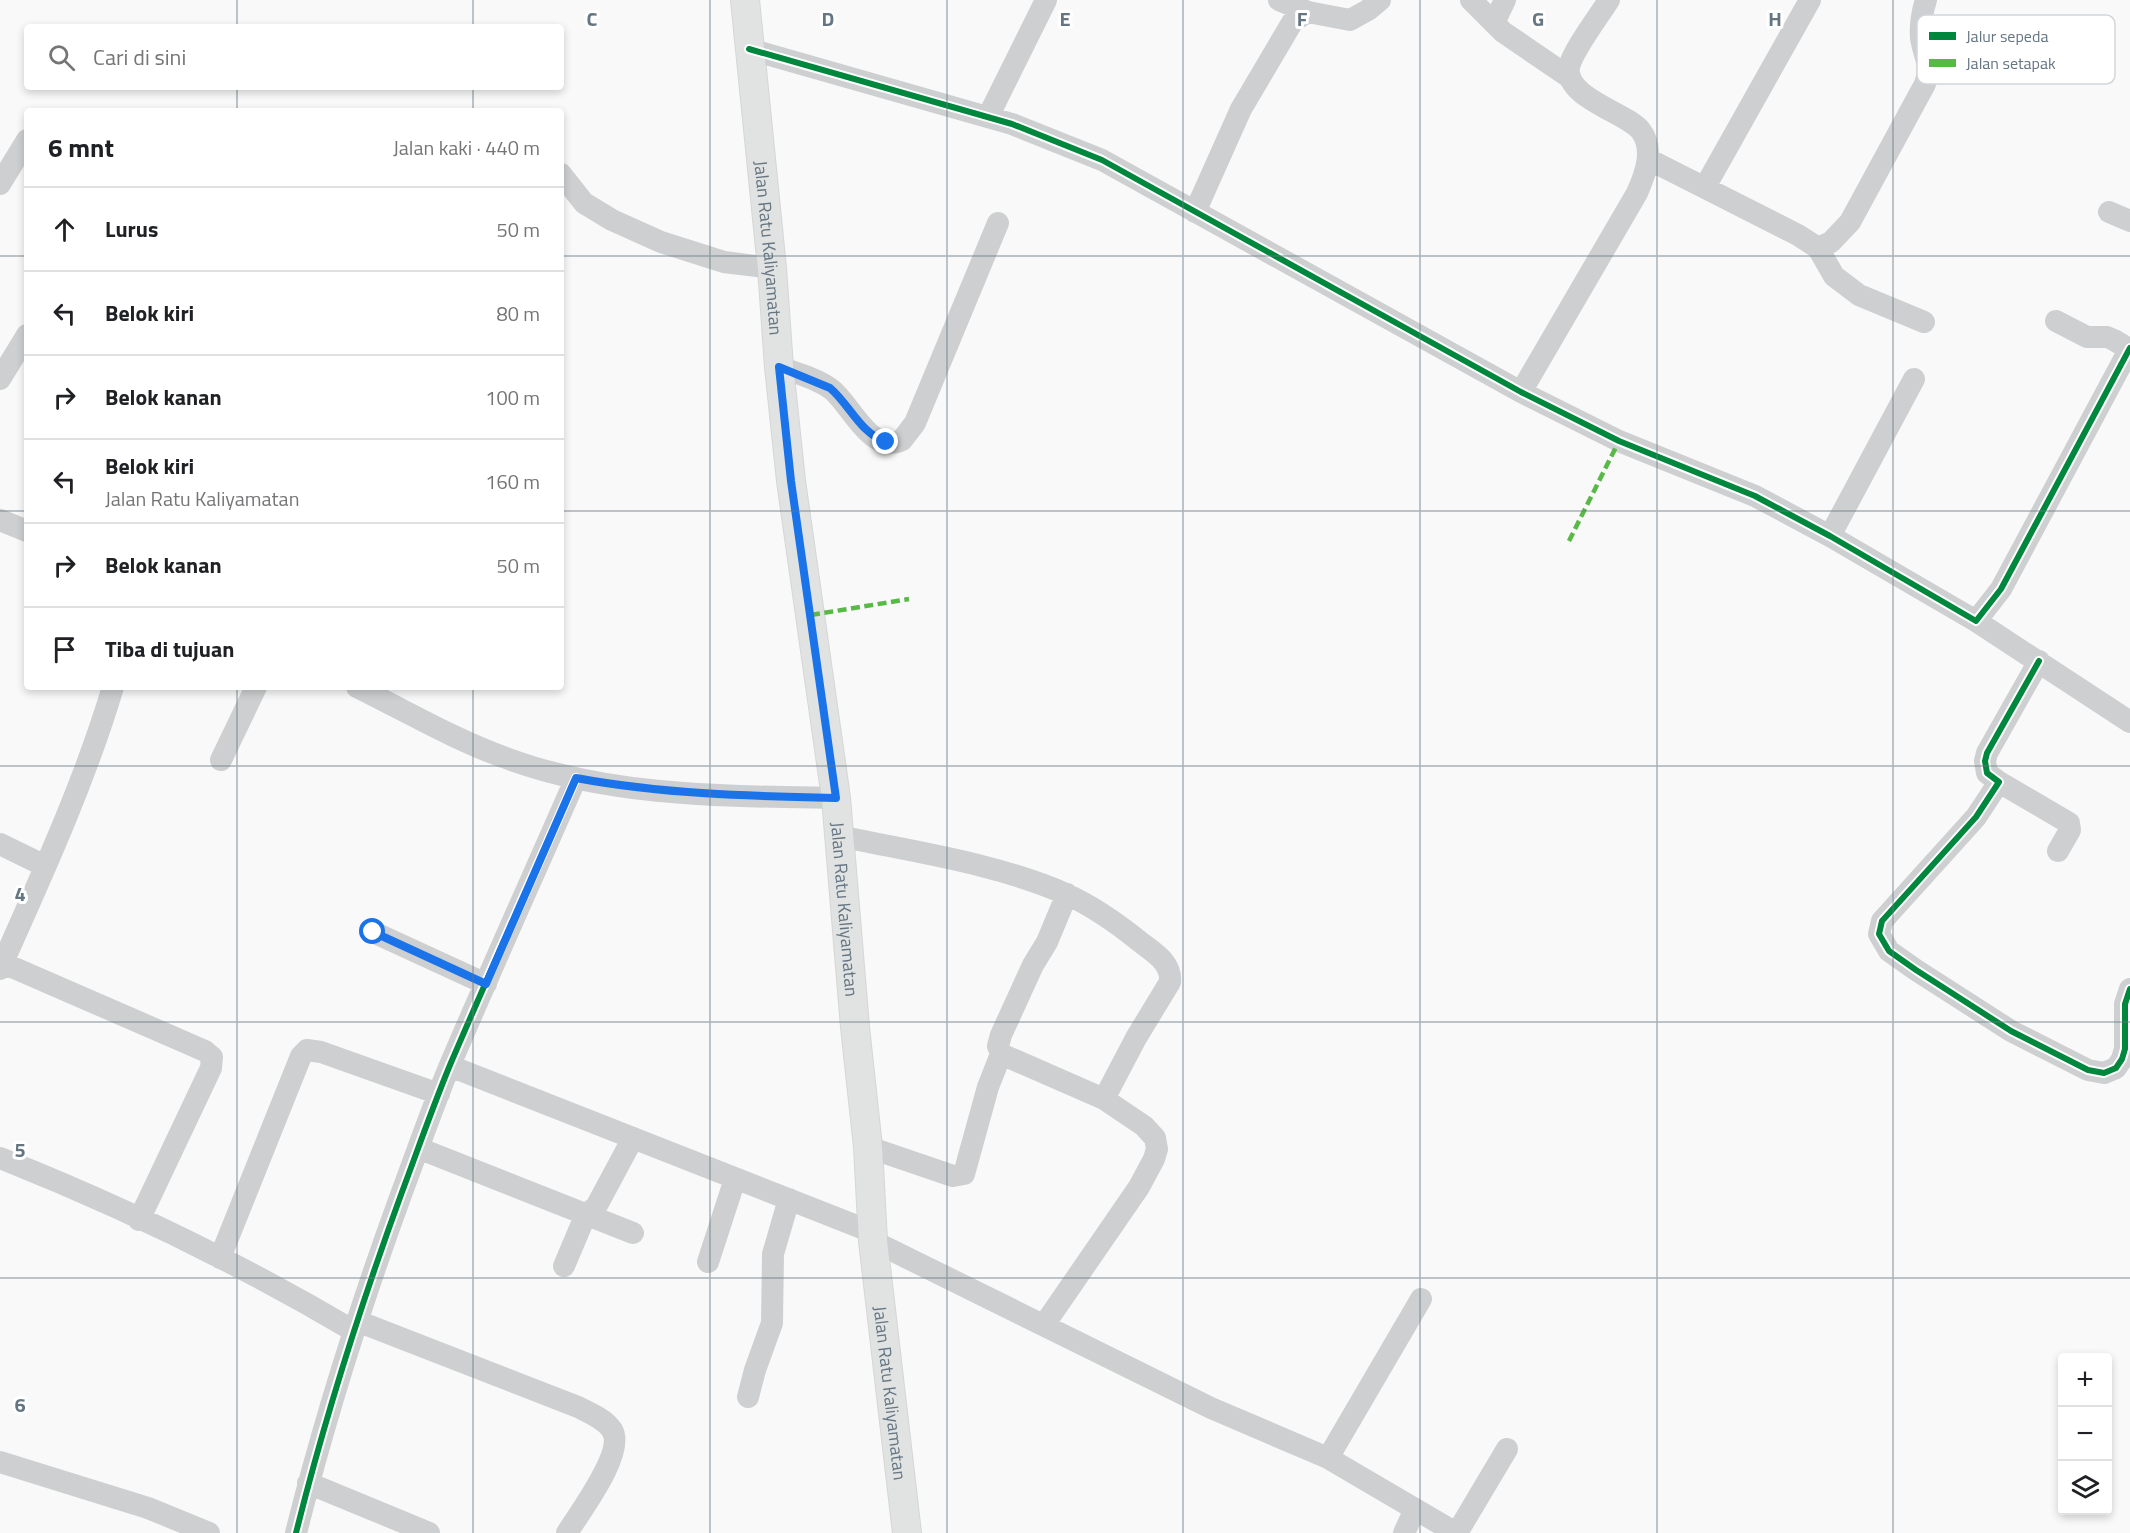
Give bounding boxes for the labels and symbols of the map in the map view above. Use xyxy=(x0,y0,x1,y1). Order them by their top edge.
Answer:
text: C xyxy=(587,3,598,34)
text: D xyxy=(822,3,834,34)
text: E xyxy=(1059,3,1071,34)
text: F xyxy=(1297,3,1308,34)
text: G xyxy=(1532,3,1544,34)
text: H xyxy=(1768,3,1782,34)
legend xyxy=(1917,15,2115,84)
text: Jalur sepeda xyxy=(1966,24,2048,48)
text: Jalan setapak xyxy=(1966,51,2056,75)
street label: Jalan Ratu Kaliyamatan xyxy=(748,159,790,336)
route end xyxy=(872,428,898,454)
street label: Jalan Ratu Kaliyamatan xyxy=(825,821,866,998)
text: 4 xyxy=(14,878,26,909)
route start xyxy=(359,918,385,944)
text: 5 xyxy=(14,1134,26,1165)
street label: Jalan Ratu Kaliyamatan xyxy=(867,1304,914,1481)
text: 6 xyxy=(14,1389,26,1420)

